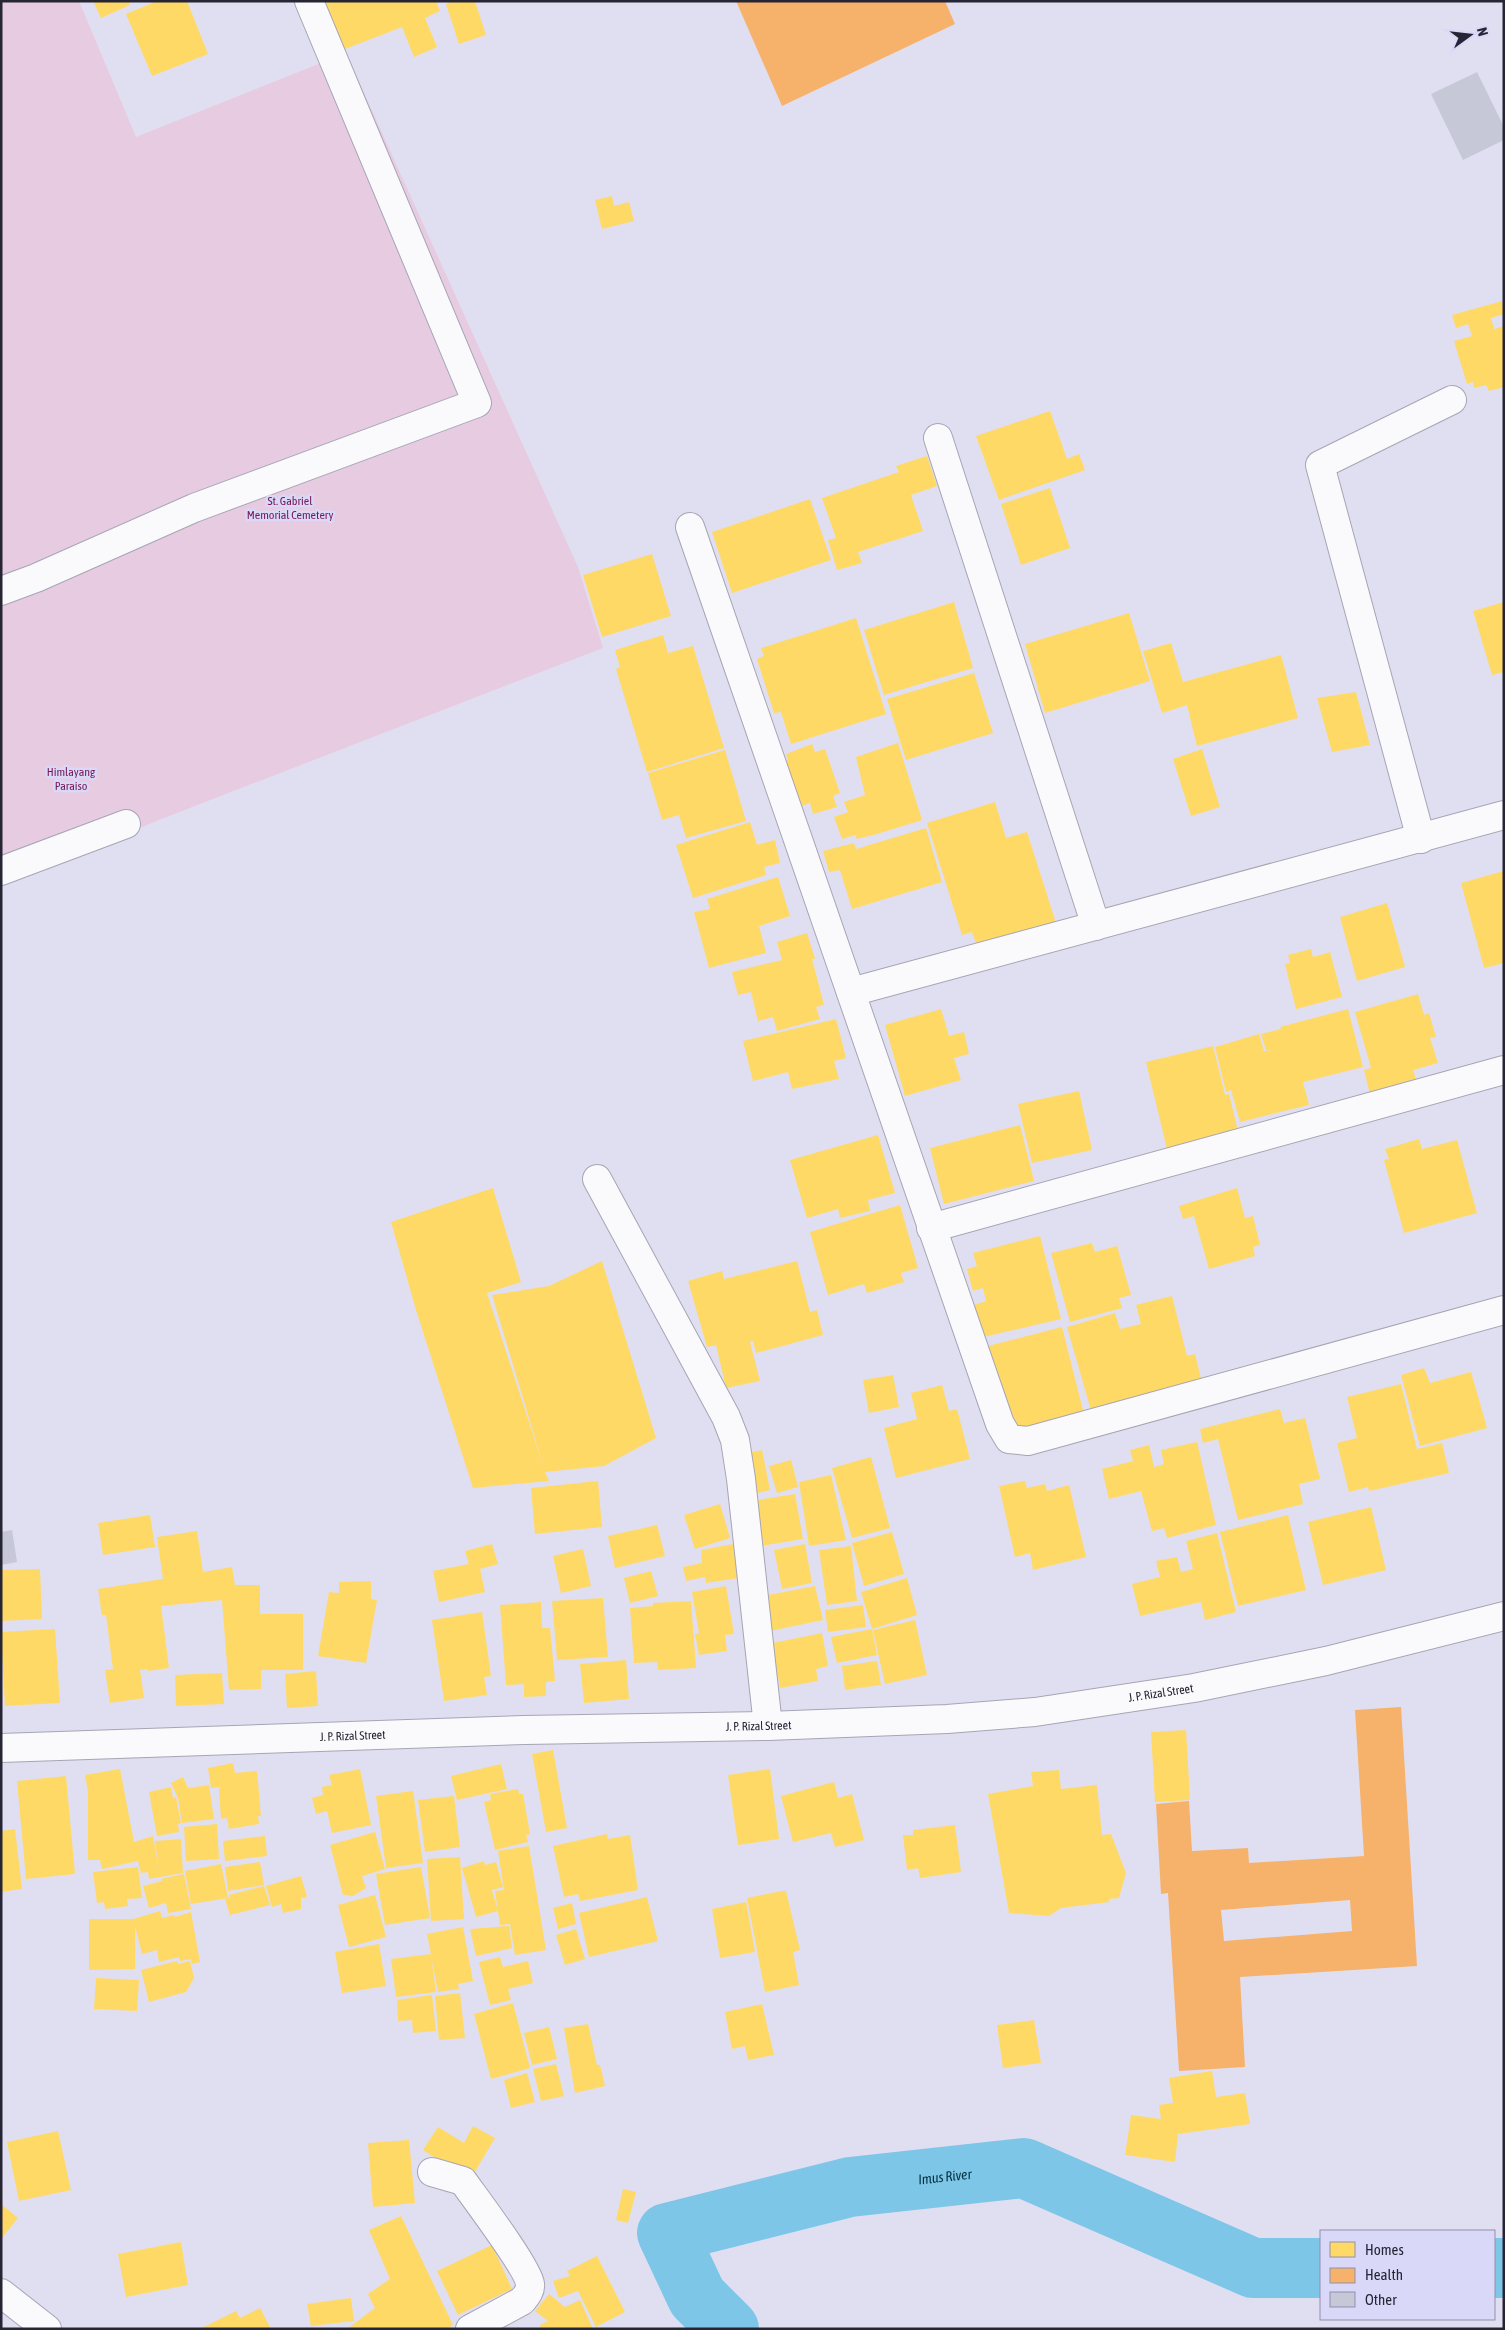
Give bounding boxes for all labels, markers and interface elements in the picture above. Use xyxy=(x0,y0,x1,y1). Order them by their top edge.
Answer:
north arrow xyxy=(1445,10,1495,60)
text: N xyxy=(1474,26,1491,38)
park label: St. Gabriel Memorial Cemetery xyxy=(247,494,333,522)
park label: Himlayang Paraiso xyxy=(47,765,96,793)
street label: J. P. Rizal Street xyxy=(1127,1681,1195,1705)
street label: J. P. Rizal Street xyxy=(726,1718,792,1734)
street label: J. P. Rizal Street xyxy=(320,1728,386,1744)
water label: Imus River xyxy=(917,2166,973,2188)
legend xyxy=(1320,2230,1495,2320)
text: Homes xyxy=(1365,2241,1404,2258)
text: Health xyxy=(1365,2266,1403,2283)
text: Other xyxy=(1365,2291,1397,2308)

